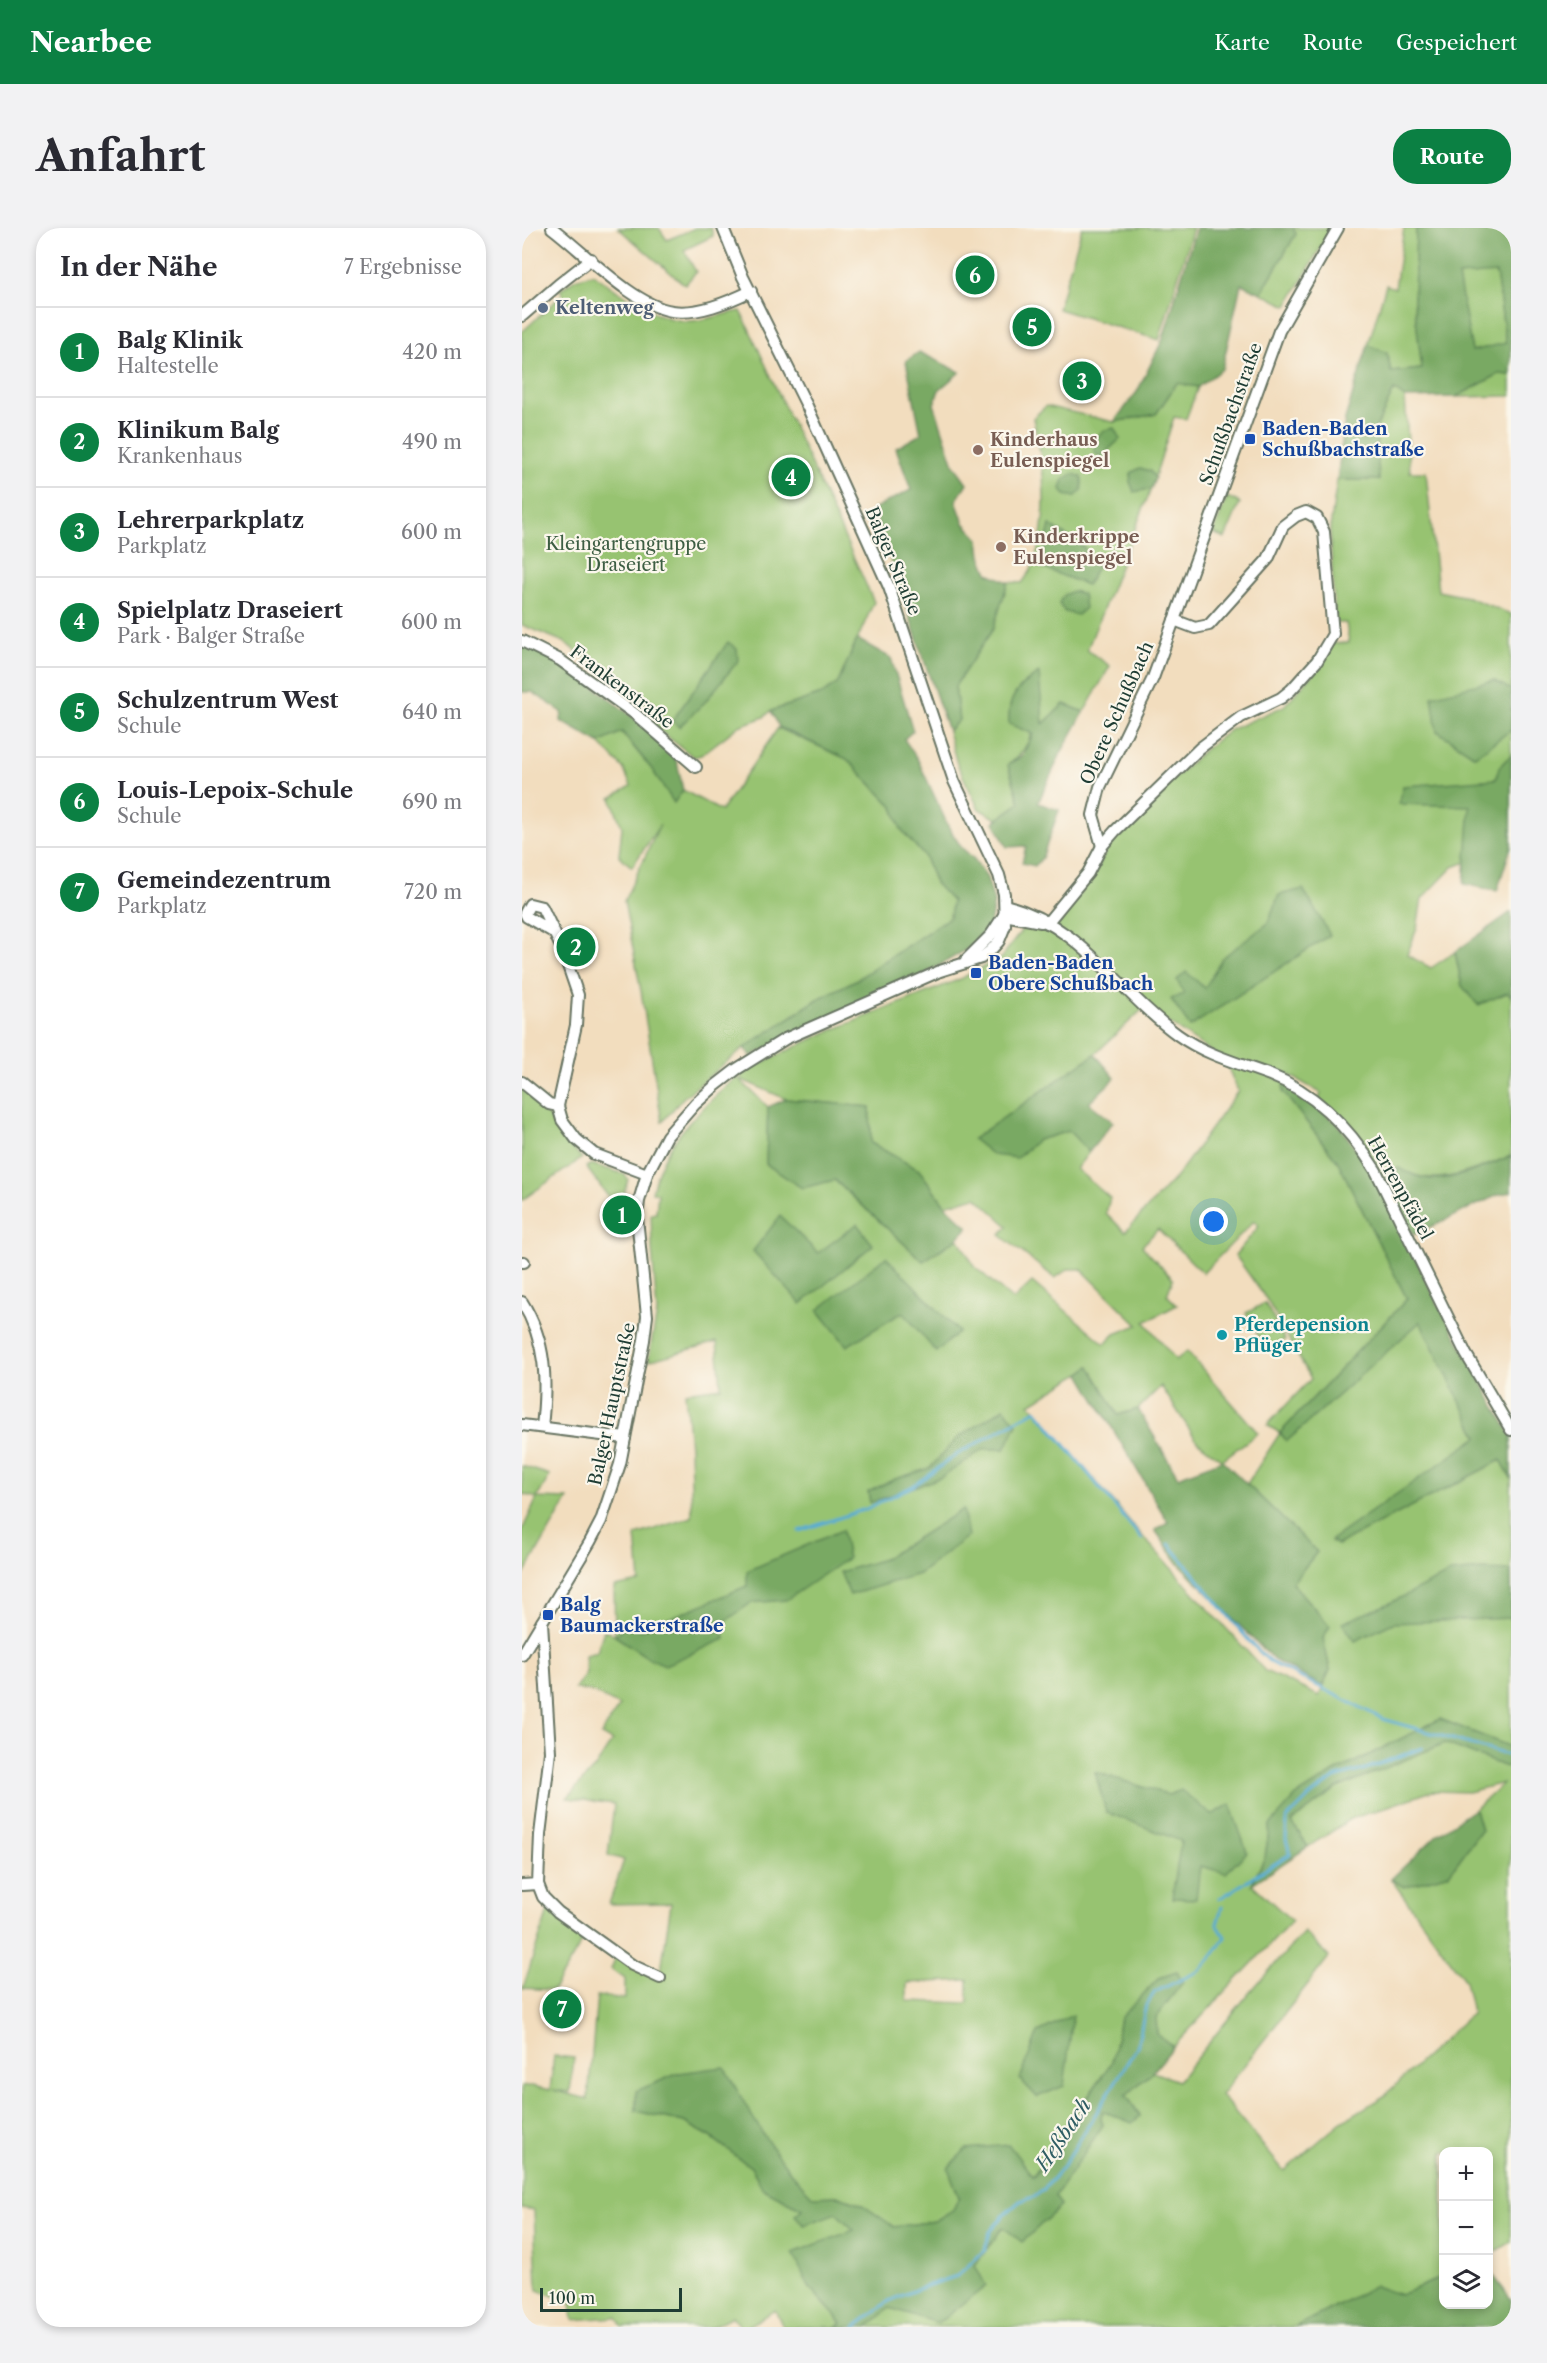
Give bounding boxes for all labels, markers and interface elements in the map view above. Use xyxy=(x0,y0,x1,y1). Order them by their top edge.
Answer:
text: Nearbee xyxy=(30,25,152,59)
text: Karte xyxy=(1214,30,1270,55)
text: Route xyxy=(1303,30,1363,55)
text: Gespeichert xyxy=(1396,30,1517,55)
button: Route xyxy=(1393,129,1511,184)
text: Anfahrt xyxy=(36,130,205,182)
text: In der Nähe xyxy=(60,251,217,283)
pin: 6 xyxy=(956,252,994,298)
text: 7 Ergebnisse xyxy=(344,255,462,279)
place label: Keltenweg xyxy=(555,297,654,319)
marker: Keltenweg xyxy=(536,301,550,315)
pin: 5 xyxy=(1012,304,1052,350)
text: Balg Klinik xyxy=(117,327,243,354)
text: 1 xyxy=(75,340,84,364)
text: 420 m xyxy=(402,340,462,364)
street label: Schußbachstraße xyxy=(1195,340,1267,488)
text: Haltestelle xyxy=(117,354,219,378)
pin: 3 xyxy=(1062,358,1102,404)
text: Klinikum Balg xyxy=(117,417,279,444)
place label: Baden-Baden Schußbachstraße xyxy=(1262,418,1425,461)
place label: Kinderhaus Eulenspiegel xyxy=(990,429,1109,472)
text: 2 xyxy=(74,430,85,454)
text: 490 m xyxy=(402,430,462,454)
marker: Baden-Baden Schußbachstraße xyxy=(1243,432,1257,446)
marker: Kinderhaus Eulenspiegel xyxy=(971,443,985,457)
text: Krankenhaus xyxy=(117,444,243,468)
pin: 4 xyxy=(772,454,810,500)
street label: Balger Straße xyxy=(860,503,926,619)
text: Lehrerparkplatz xyxy=(117,507,304,534)
text: 3 xyxy=(74,520,85,544)
text: 600 m xyxy=(401,520,462,544)
place label: Kinderkrippe Eulenspiegel xyxy=(1013,526,1140,569)
park label: Kleingartengruppe Draseiert xyxy=(546,533,706,576)
text: Parkplatz xyxy=(117,534,207,558)
marker: Kinderkrippe Eulenspiegel xyxy=(994,540,1008,554)
text: Spielplatz Draseiert xyxy=(117,597,343,624)
text: 4 xyxy=(74,610,85,634)
text: 600 m xyxy=(401,610,462,634)
text: Park · Balger Straße xyxy=(117,624,305,648)
street label: Obere Schußbach xyxy=(1076,638,1158,788)
street label: Frankenstraße xyxy=(566,641,678,733)
text: Schulzentrum West xyxy=(117,687,338,714)
text: 5 xyxy=(74,700,85,724)
text: 640 m xyxy=(402,700,462,724)
text: Schule xyxy=(117,714,181,738)
text: Louis-Lepoix-Schule xyxy=(117,777,353,804)
text: 6 xyxy=(74,790,85,814)
text: 690 m xyxy=(402,790,462,814)
text: Schule xyxy=(117,804,181,828)
text: Gemeindezentrum xyxy=(117,867,331,894)
text: 7 xyxy=(74,880,85,904)
text: 720 m xyxy=(404,880,462,904)
text: Parkplatz xyxy=(117,894,207,918)
pin: 2 xyxy=(556,924,596,970)
place label: Baden-Baden Obere Schußbach xyxy=(988,952,1154,995)
marker: Baden-Baden Obere Schußbach xyxy=(969,966,983,980)
street label: Herrenpfädel xyxy=(1363,1132,1437,1244)
pin: 1 xyxy=(602,1192,642,1238)
your location xyxy=(1199,1207,1228,1236)
place label: Pferdepension Pflüger xyxy=(1234,1314,1370,1357)
street label: Balger Hauptstraße xyxy=(584,1321,640,1487)
marker: Pferdepension Pflüger xyxy=(1215,1328,1229,1342)
place label: Balg Baumackerstraße xyxy=(560,1594,724,1637)
marker: Balg Baumackerstraße xyxy=(541,1608,555,1622)
pin: 7 xyxy=(542,1986,582,2032)
water label: Heßbach xyxy=(1029,2094,1096,2177)
map controls xyxy=(1439,2147,1493,2309)
button: + xyxy=(1439,2147,1493,2201)
button: − xyxy=(1439,2201,1493,2255)
button: layers xyxy=(1439,2255,1493,2309)
scale bar xyxy=(540,2285,682,2312)
text: 100 m xyxy=(549,2288,595,2308)

